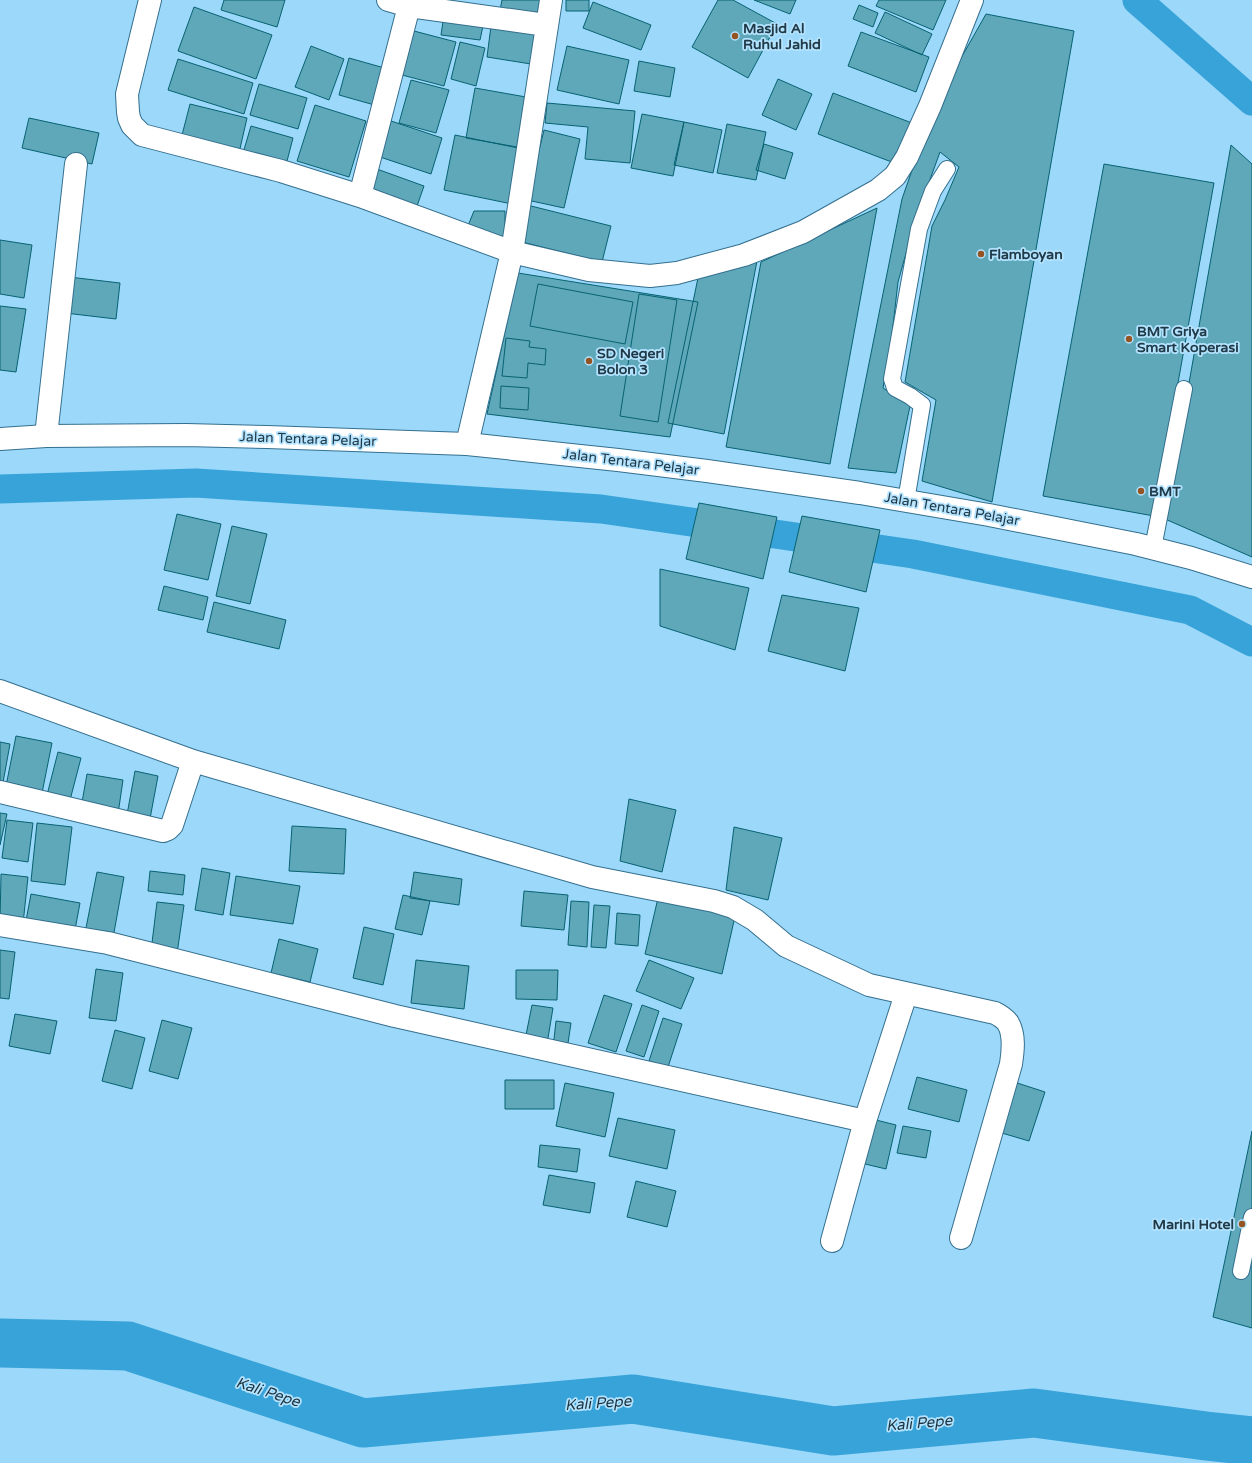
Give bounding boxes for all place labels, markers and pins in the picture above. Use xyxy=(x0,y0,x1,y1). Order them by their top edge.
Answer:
place label: Masjid Al Ruhul Jahid xyxy=(743,20,821,53)
marker: Masjid Al Ruhul Jahid xyxy=(730,31,740,41)
place label: Flamboyan xyxy=(989,246,1063,263)
marker: Flamboyan xyxy=(976,249,986,259)
place label: BMT Griya Smart Koperasi xyxy=(1137,323,1239,356)
marker: BMT Griya Smart Koperasi xyxy=(1124,334,1134,344)
place label: SD Negeri Bolon 3 xyxy=(597,345,664,378)
marker: SD Negeri Bolon 3 xyxy=(584,356,594,366)
place label: BMT xyxy=(1149,483,1181,500)
marker: BMT xyxy=(1136,486,1146,496)
place label: Marini Hotel xyxy=(1153,1216,1234,1233)
marker: Marini Hotel xyxy=(1237,1219,1247,1229)

